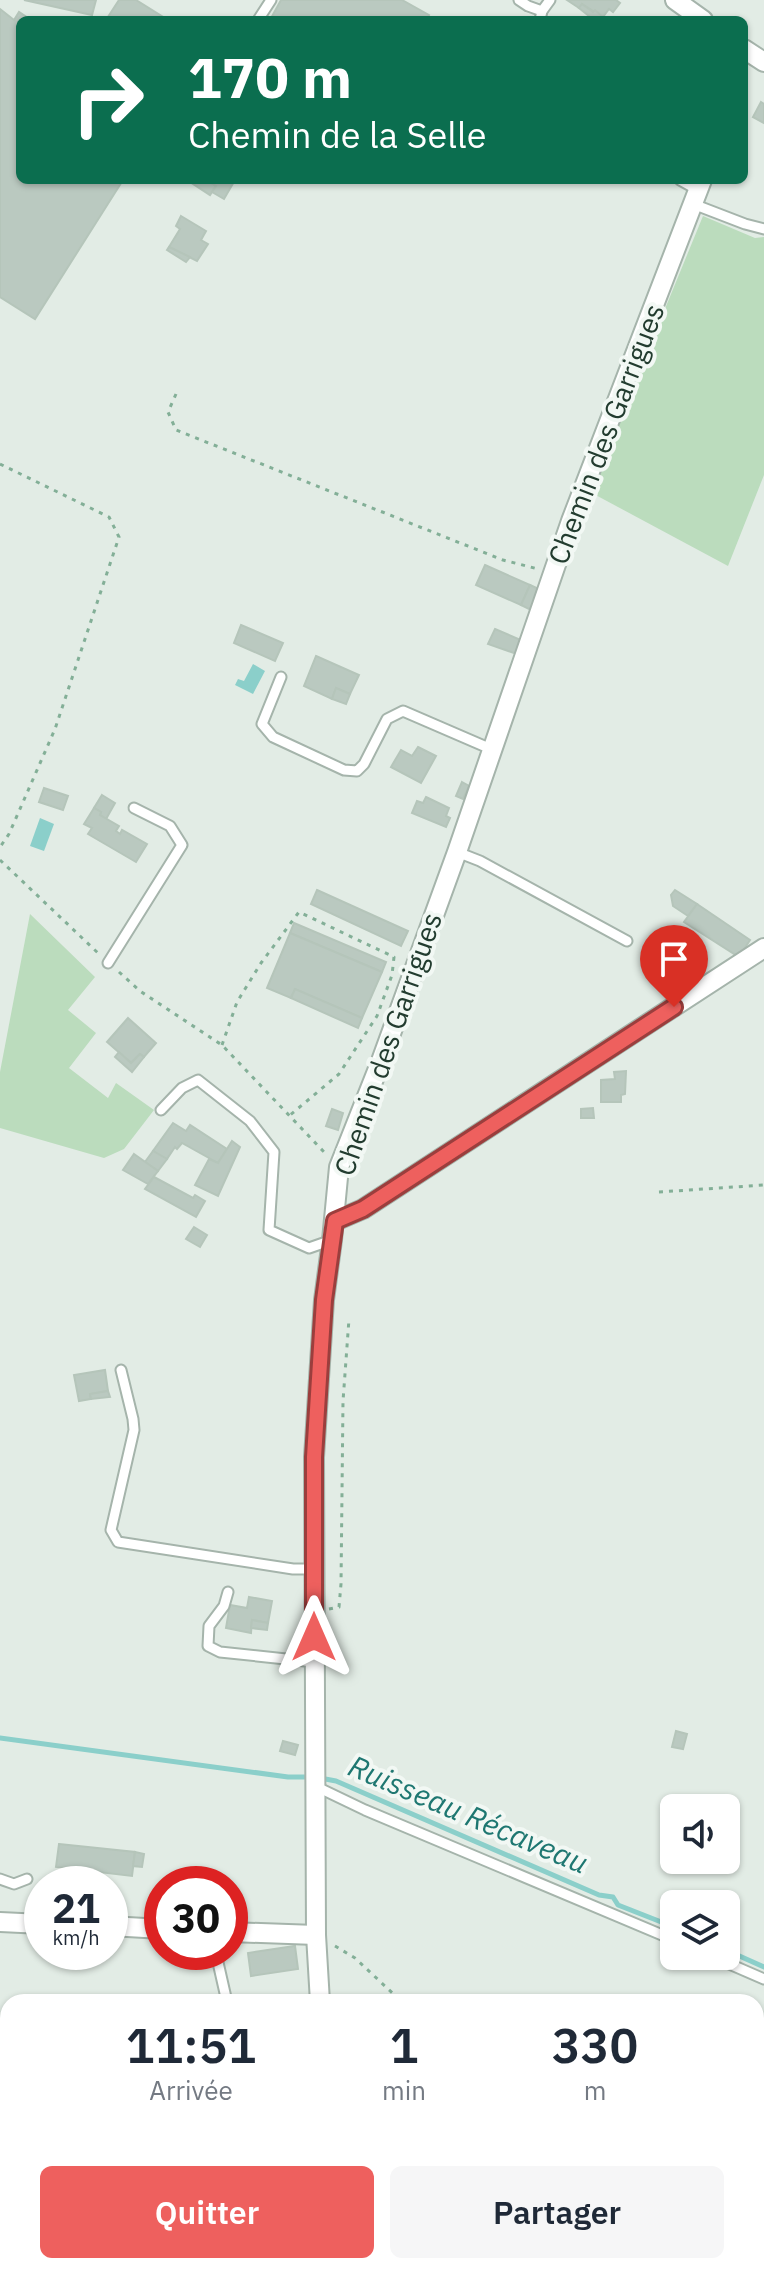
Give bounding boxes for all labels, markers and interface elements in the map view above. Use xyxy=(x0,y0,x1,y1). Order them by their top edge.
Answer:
text: 170 m xyxy=(188,41,352,113)
icon: right xyxy=(56,48,160,152)
text: Chemin de la Selle xyxy=(188,111,486,158)
street label: Chemin des Garrigues xyxy=(539,298,672,569)
street label: Chemin des Garrigues xyxy=(325,907,450,1180)
pin xyxy=(640,925,708,1007)
icon: arrive xyxy=(652,937,696,981)
position arrow xyxy=(272,1595,356,1679)
water label: Ruisseau Récaveau xyxy=(343,1746,594,1882)
map controls xyxy=(660,1794,740,1970)
button: sound xyxy=(660,1794,740,1874)
speed limit sign: 30 xyxy=(144,1866,248,1970)
text: 21 xyxy=(52,1882,100,1934)
button: layers xyxy=(660,1890,740,1970)
text: km/h xyxy=(52,1924,100,1951)
text: 11:51 xyxy=(126,2014,256,2076)
text: 1 xyxy=(390,2014,418,2076)
text: 330 xyxy=(552,2014,638,2076)
text: Arrivée xyxy=(149,2073,233,2107)
text: min xyxy=(382,2073,426,2107)
text: m xyxy=(584,2073,606,2107)
button: Quitter xyxy=(40,2166,374,2258)
button: Partager xyxy=(390,2166,724,2258)

